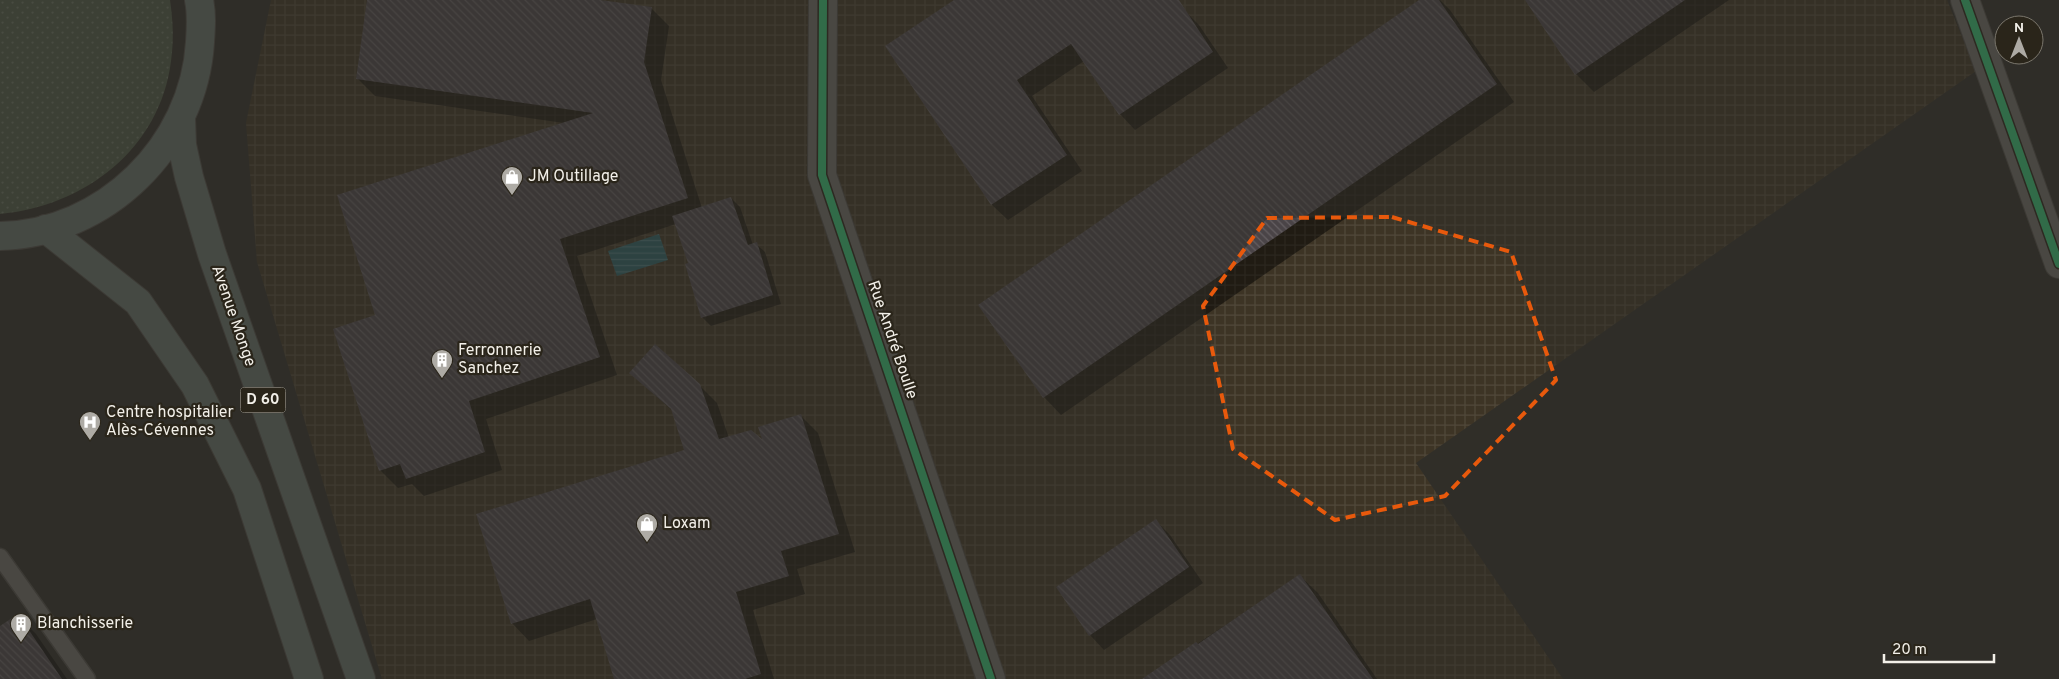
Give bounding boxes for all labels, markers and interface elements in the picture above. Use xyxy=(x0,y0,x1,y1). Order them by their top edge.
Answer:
north arrow xyxy=(1994,15,2044,65)
text: N xyxy=(2014,20,2024,37)
shop icon: JM Outillage xyxy=(500,165,524,196)
place label: JM Outillage xyxy=(528,167,618,187)
street label: Avenue Monge xyxy=(206,263,260,369)
street label: Rue André Boulle xyxy=(862,278,922,402)
place label: Ferronnerie Sanchez xyxy=(458,341,541,379)
building icon: Ferronnerie Sanchez xyxy=(430,348,454,379)
road number: D 60 xyxy=(240,388,286,412)
place label: Centre hospitalier Alès-Cévennes xyxy=(106,403,234,441)
hospital icon: Centre hospitalier Alès-Cévennes xyxy=(78,410,102,441)
shop icon: Loxam xyxy=(635,512,659,543)
place label: Loxam xyxy=(663,514,711,534)
building icon: Blanchisserie xyxy=(9,612,33,643)
place label: Blanchisserie xyxy=(37,614,133,634)
scale bar xyxy=(1884,632,1994,664)
text: 20 m xyxy=(1892,641,1927,660)

